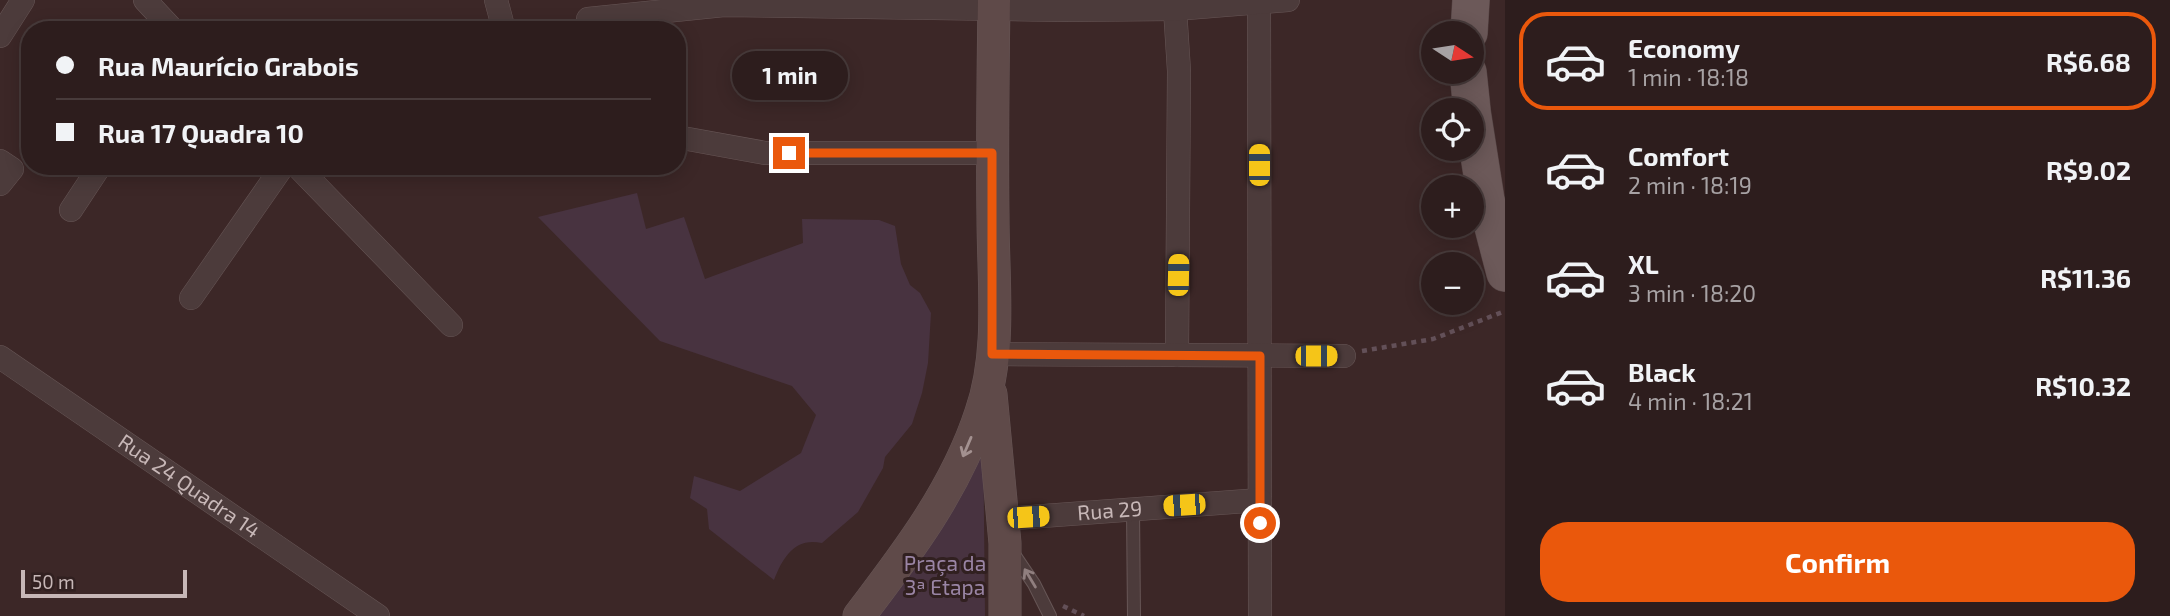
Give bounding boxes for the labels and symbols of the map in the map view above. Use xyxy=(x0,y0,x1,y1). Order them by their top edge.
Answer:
north arrow xyxy=(1421,21,1484,84)
callout: 1 min xyxy=(731,52,847,100)
route end xyxy=(773,137,805,169)
car xyxy=(1249,144,1270,186)
car xyxy=(1168,254,1189,296)
car xyxy=(1296,346,1338,367)
street label: Rua 24 Quadra 14 xyxy=(114,428,265,542)
one-way arrow xyxy=(960,435,973,457)
car xyxy=(1163,493,1206,517)
street label: Rua 29 xyxy=(1076,495,1143,524)
car xyxy=(1007,505,1050,529)
route start xyxy=(1244,507,1276,539)
park label: Praça da 3ª Etapa xyxy=(904,550,986,599)
scale bar xyxy=(21,567,187,599)
one-way arrow xyxy=(1022,569,1037,588)

